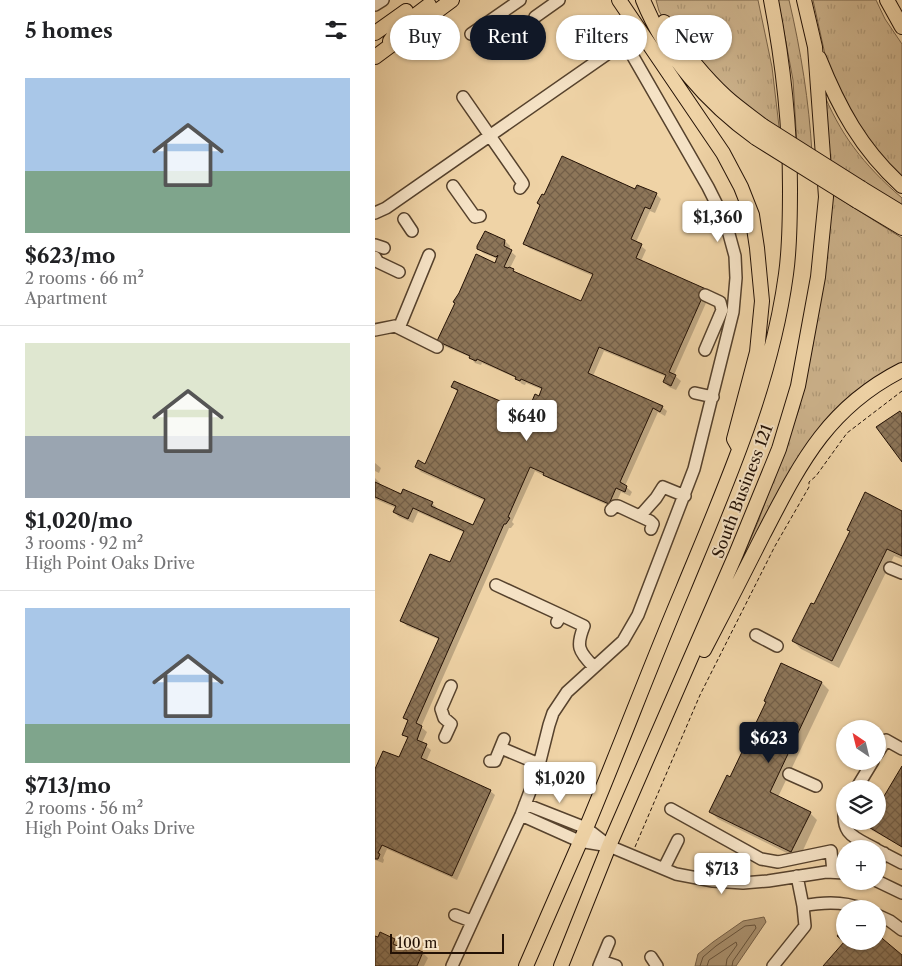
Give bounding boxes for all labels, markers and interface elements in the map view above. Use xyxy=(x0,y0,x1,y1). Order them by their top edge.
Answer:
chip: Buy xyxy=(390,15,460,60)
chip: Rent xyxy=(470,15,546,60)
chip: Filters xyxy=(556,15,647,60)
chip: New xyxy=(657,15,732,60)
icon: filters xyxy=(322,16,350,44)
text: 5 homes xyxy=(25,18,113,43)
icon: home xyxy=(143,110,233,200)
pin: $1,360 xyxy=(677,200,759,243)
text: $1,360 xyxy=(693,207,743,227)
text: $623/mo xyxy=(25,243,115,268)
text: 2 rooms · 66 m² xyxy=(25,268,144,288)
text: Apartment xyxy=(25,288,107,308)
icon: home xyxy=(143,376,233,466)
pin: $640 xyxy=(497,400,557,442)
text: $640 xyxy=(508,406,546,426)
street label: South Business 121 xyxy=(707,421,777,561)
text: $1,020/mo xyxy=(25,508,133,533)
text: 3 rooms · 92 m² xyxy=(25,533,143,553)
text: High Point Oaks Drive xyxy=(25,553,195,573)
icon: home xyxy=(143,641,233,731)
north arrow xyxy=(836,720,886,770)
map controls xyxy=(836,720,886,950)
pin: $623 xyxy=(739,722,799,764)
text: $623 xyxy=(751,728,788,748)
pin: $1,020 xyxy=(519,762,601,804)
text: $1,020 xyxy=(535,768,585,788)
text: $713/mo xyxy=(25,773,111,798)
button: layers xyxy=(836,780,886,830)
text: 2 rooms · 56 m² xyxy=(25,798,143,818)
text: High Point Oaks Drive xyxy=(25,818,195,838)
button: + xyxy=(836,840,886,890)
pin: $713 xyxy=(692,852,752,895)
text: $713 xyxy=(705,859,739,879)
button: − xyxy=(836,900,886,950)
scale bar xyxy=(390,931,504,954)
text: 100 m xyxy=(397,934,437,952)

